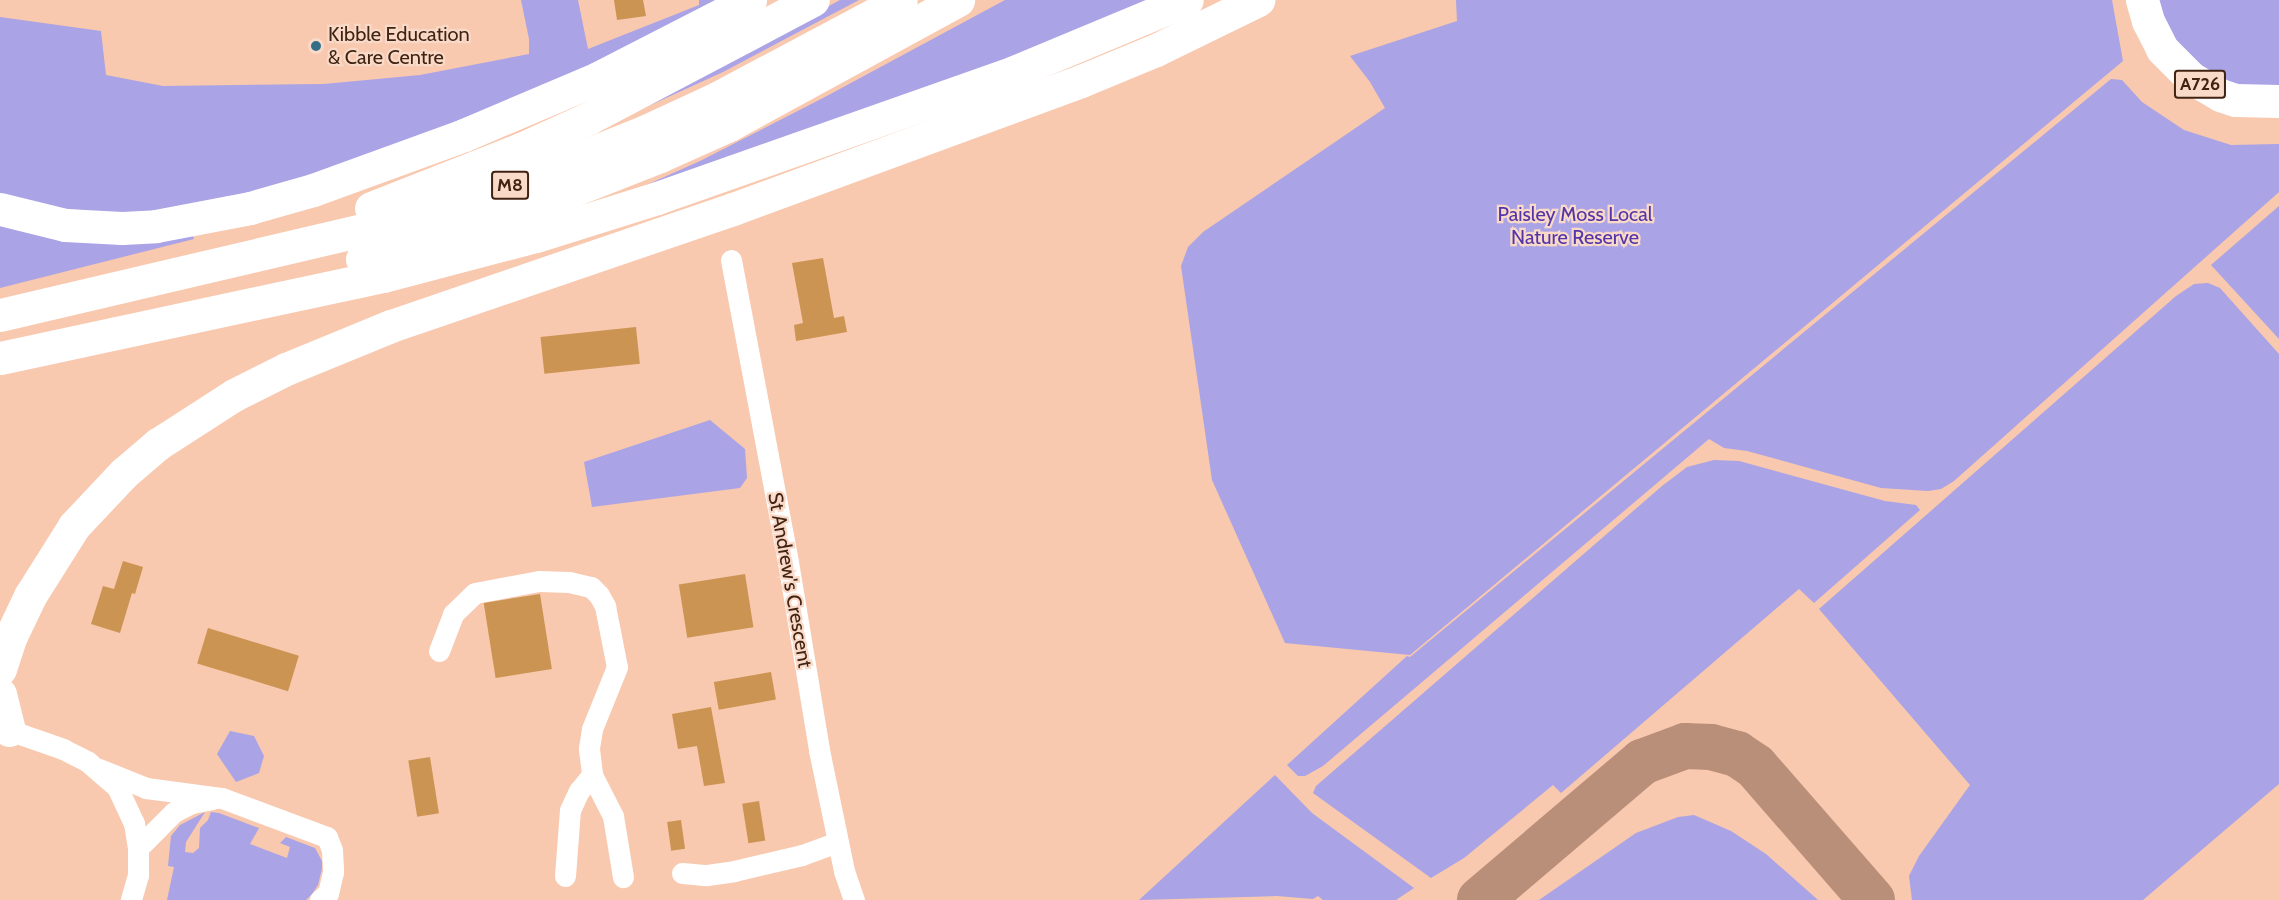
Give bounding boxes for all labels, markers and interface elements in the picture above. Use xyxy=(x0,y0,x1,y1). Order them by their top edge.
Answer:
place label: Kibble Education & Care Centre xyxy=(328,22,470,69)
marker: Kibble Education & Care Centre xyxy=(309,39,323,53)
road number: A726 xyxy=(2173,69,2227,99)
road number: M8 xyxy=(490,170,530,200)
park label: Paisley Moss Local Nature Reserve xyxy=(1498,202,1652,249)
street label: St Andrew's Crescent xyxy=(763,490,817,670)

